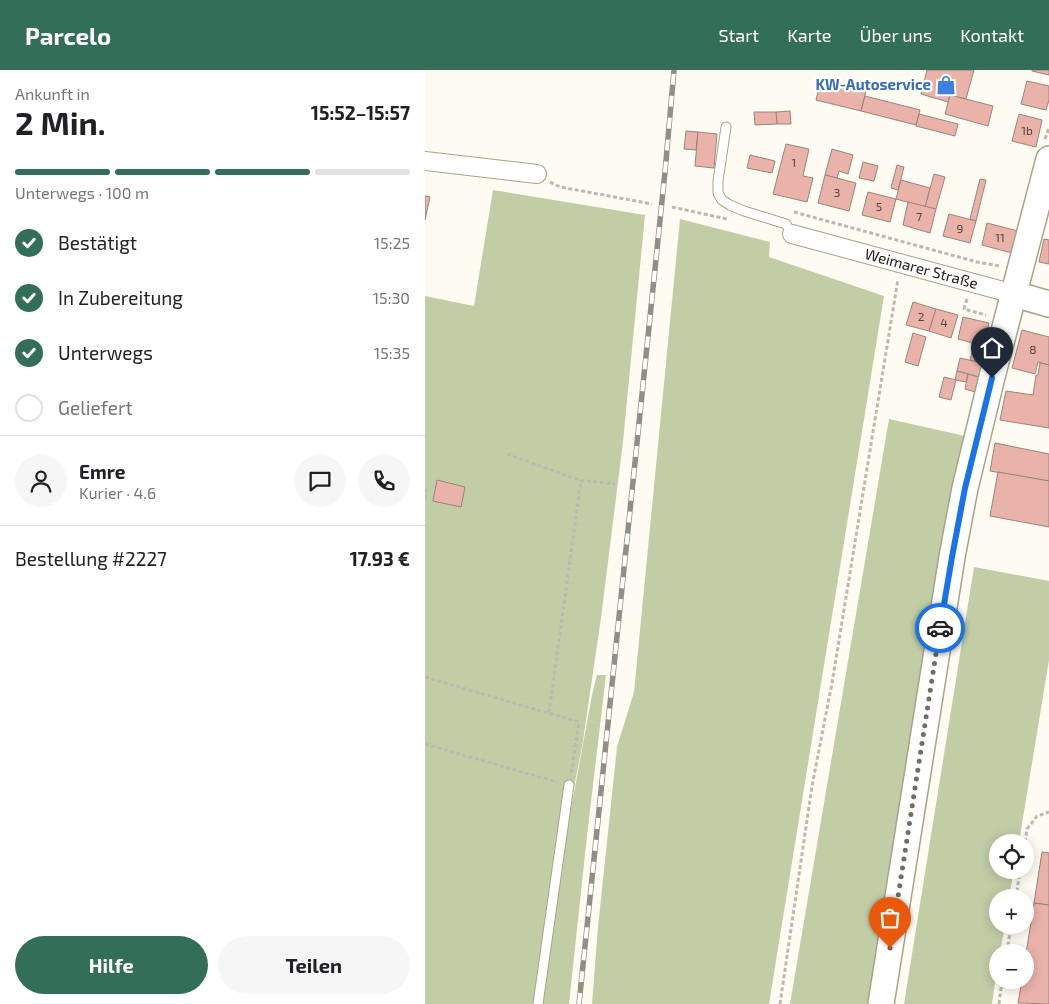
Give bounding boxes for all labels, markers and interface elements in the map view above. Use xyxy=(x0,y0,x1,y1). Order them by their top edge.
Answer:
text: Parcelo xyxy=(25,21,111,50)
text: Start xyxy=(718,24,759,46)
text: Karte xyxy=(787,24,832,46)
text: Über uns xyxy=(860,24,932,46)
text: Kontakt xyxy=(960,24,1024,46)
shop icon: KW-Autoservice xyxy=(935,74,957,96)
place label: KW-Autoservice xyxy=(816,75,931,93)
text: Ankunft in xyxy=(15,84,90,103)
text: 15:52–15:57 xyxy=(311,101,410,124)
text: 2 Min. xyxy=(15,103,106,141)
house number: 1b xyxy=(1021,123,1033,137)
house number: 1 xyxy=(792,155,796,169)
text: Unterwegs · 100 m xyxy=(15,183,149,202)
house number: 3 xyxy=(834,185,840,199)
house number: 5 xyxy=(876,199,882,213)
house number: 7 xyxy=(916,209,922,223)
house number: 9 xyxy=(957,221,964,235)
icon: check xyxy=(15,229,43,257)
house number: 11 xyxy=(995,230,1005,244)
text: Bestätigt xyxy=(58,231,137,254)
text: 15:25 xyxy=(374,233,410,252)
street label: Weimarer Straße xyxy=(863,244,980,292)
icon: check xyxy=(15,284,43,312)
text: In Zubereitung xyxy=(58,286,183,309)
text: 15:30 xyxy=(373,288,410,307)
house number: 2 xyxy=(918,309,925,323)
house number: 4 xyxy=(940,315,948,329)
pin xyxy=(971,327,1013,378)
icon: home xyxy=(978,334,1006,362)
icon: check xyxy=(15,339,43,367)
text: Unterwegs xyxy=(58,341,153,364)
house number: 8 xyxy=(1029,342,1037,356)
text: 15:35 xyxy=(374,343,410,362)
text: Geliefert xyxy=(58,396,133,419)
button: person xyxy=(15,455,67,507)
button: chat xyxy=(294,455,346,507)
button: phone xyxy=(358,455,410,507)
text: Emre xyxy=(79,460,125,483)
text: Kurier · 4.6 xyxy=(79,483,156,502)
text: Bestellung #2227 xyxy=(15,547,167,570)
text: 17.93 € xyxy=(350,547,410,570)
courier xyxy=(915,603,965,653)
icon: car xyxy=(926,614,954,642)
map controls xyxy=(989,834,1034,989)
button: locate xyxy=(989,834,1034,879)
button: + xyxy=(989,889,1034,934)
pin xyxy=(869,897,911,948)
icon: bag xyxy=(876,904,904,932)
button: Hilfe xyxy=(15,936,208,994)
button: Teilen xyxy=(218,936,410,994)
button: − xyxy=(989,944,1034,989)

